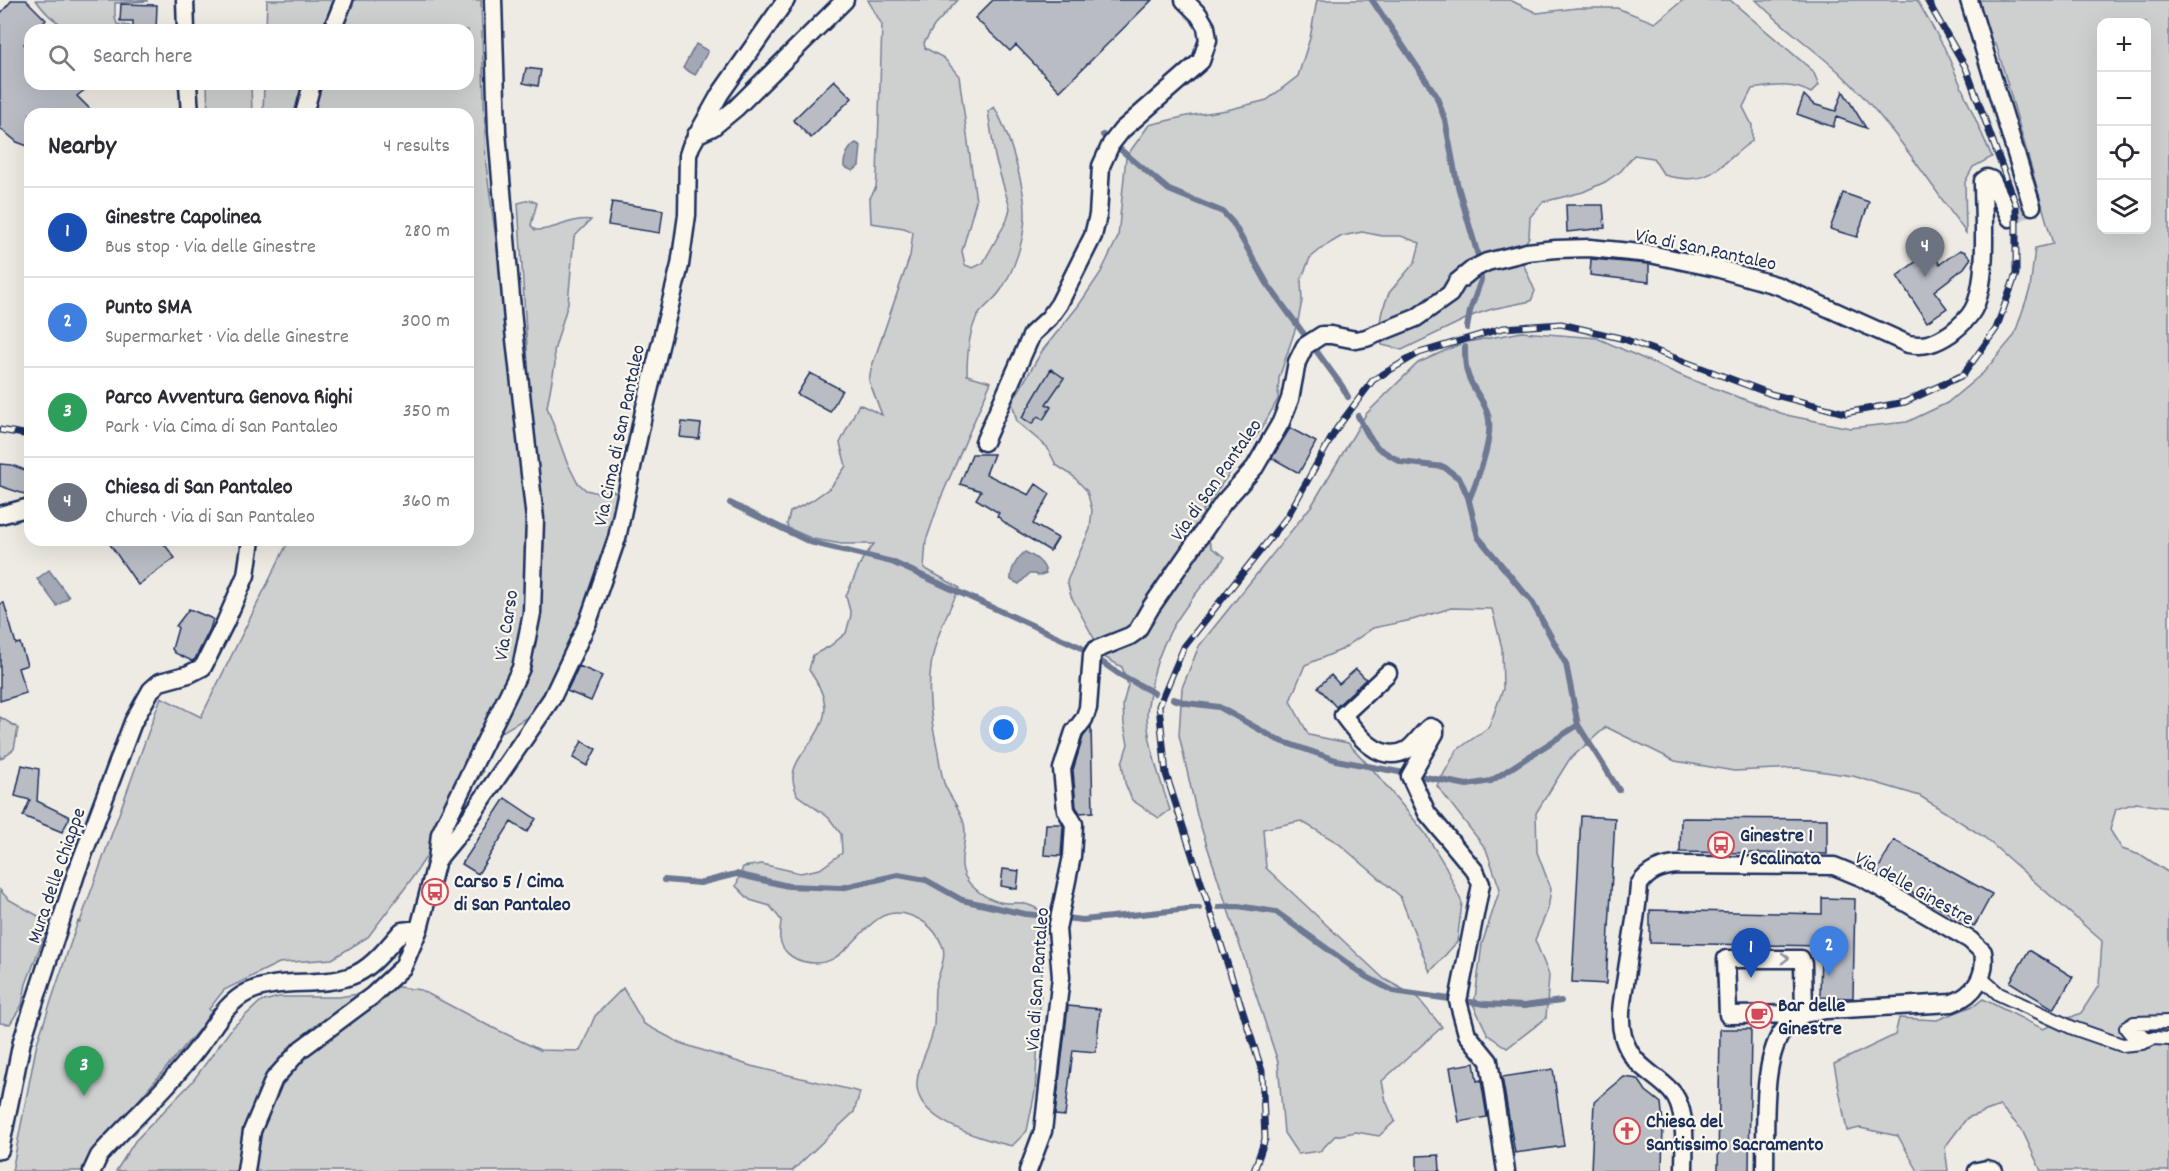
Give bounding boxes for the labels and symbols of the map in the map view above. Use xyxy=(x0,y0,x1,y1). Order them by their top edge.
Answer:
street label: Via di San Pantaleo xyxy=(1632,222,1779,280)
pin: 4 xyxy=(1906,228,1944,277)
street label: Via Cima di San Pantaleo xyxy=(588,342,654,529)
street label: Via di San Pantaleo xyxy=(1165,414,1270,548)
street label: Via Carso xyxy=(489,588,527,663)
your location xyxy=(989,715,1018,744)
street label: Mura delle Chiappe xyxy=(21,804,94,948)
place label: Ginestre 1 / Scalinata xyxy=(1739,823,1821,874)
bus stop icon: Ginestre 1 / Scalinata xyxy=(1706,830,1736,860)
street label: Via delle Ginestre xyxy=(1849,845,1978,934)
place label: Carso 5 / Cima di San Pantaleo xyxy=(454,869,571,920)
bus stop icon: Carso 5 / Cima di San Pantaleo xyxy=(420,877,450,907)
street label: Via di San Pantaleo xyxy=(1020,906,1058,1052)
pin: 2 xyxy=(1810,926,1848,976)
pin: 1 xyxy=(1732,928,1770,978)
one-way arrow xyxy=(1780,952,1789,965)
place label: Bar delle Ginestre xyxy=(1778,993,1846,1044)
cafe icon: Bar delle Ginestre xyxy=(1744,1000,1774,1030)
pin: 3 xyxy=(64,1046,104,1096)
place label: Chiesa del Santissimo Sacramento xyxy=(1646,1109,1823,1160)
church icon: Chiesa del Santissimo Sacramento xyxy=(1612,1116,1642,1146)

